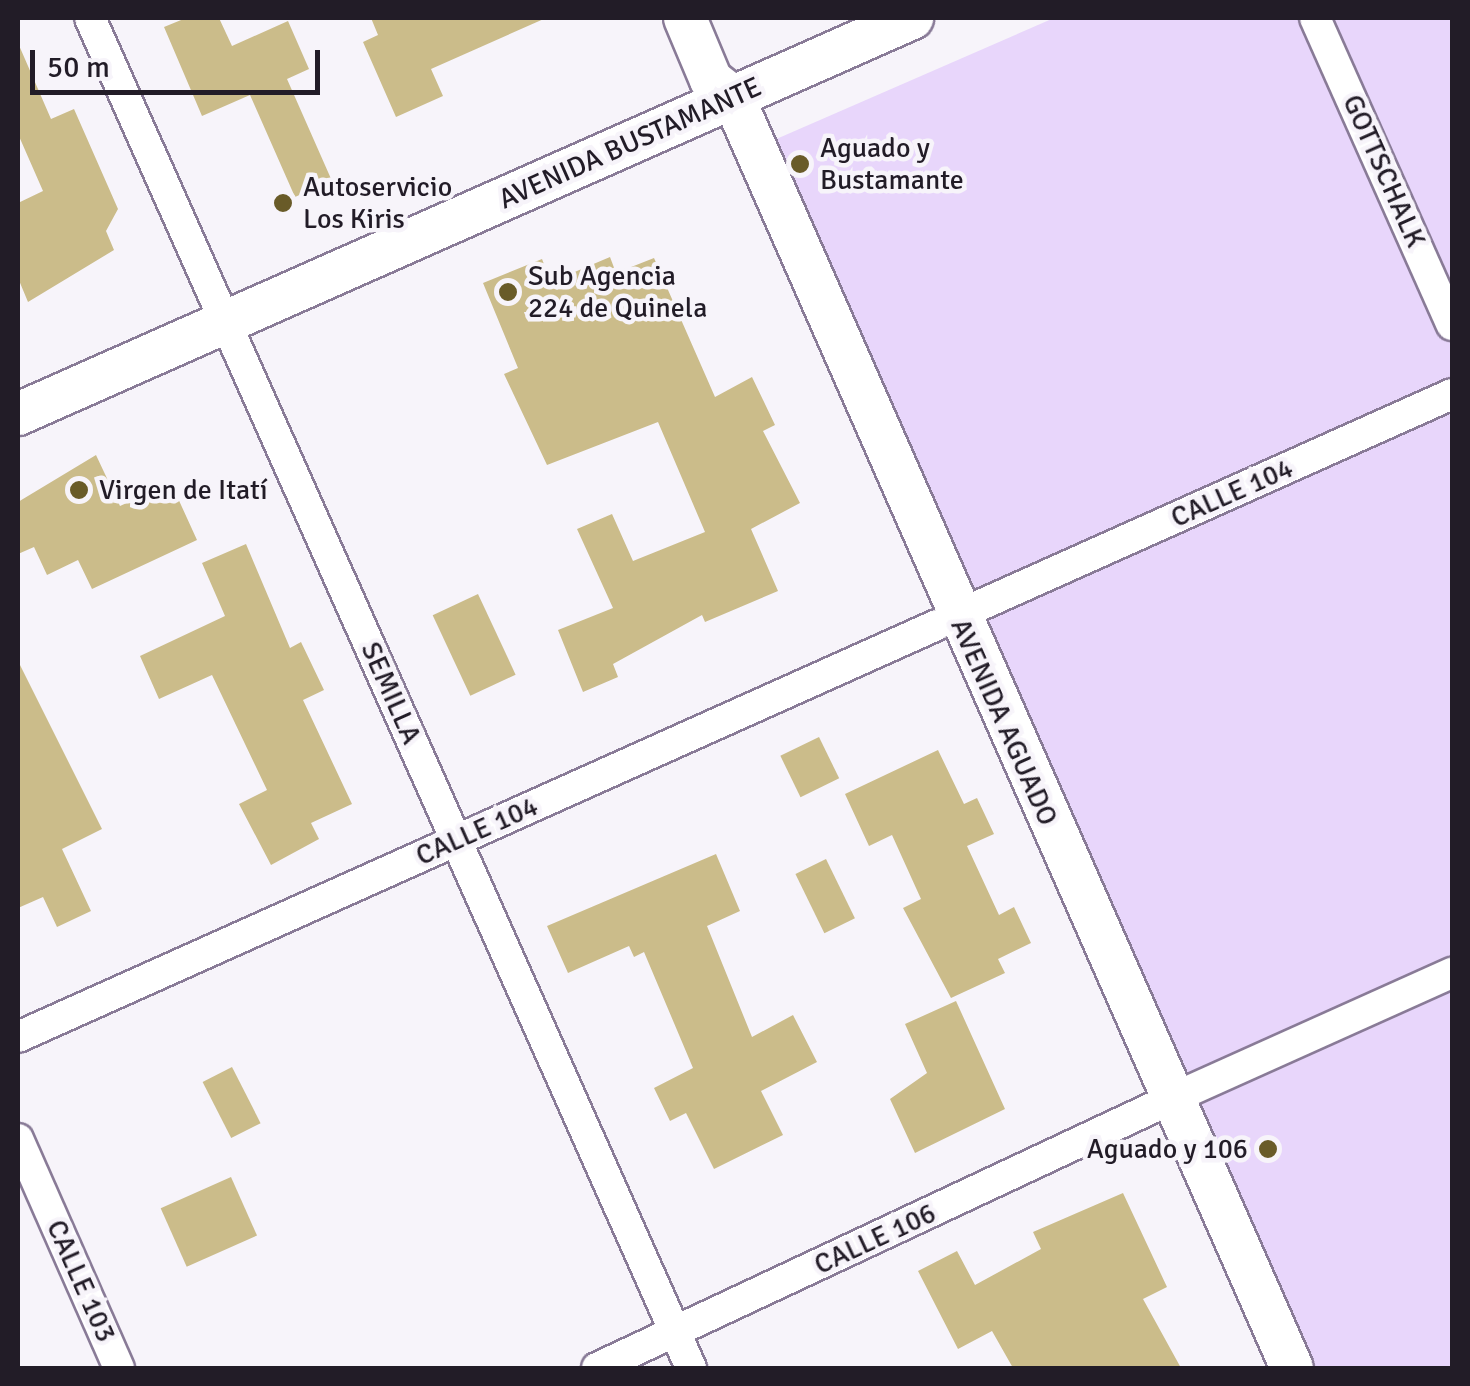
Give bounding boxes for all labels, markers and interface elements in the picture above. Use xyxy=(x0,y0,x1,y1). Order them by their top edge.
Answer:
scale bar xyxy=(35,30,325,92)
text: 50 m xyxy=(47,49,110,86)
street label: AVENIDA BUSTAMANTE xyxy=(493,70,767,216)
street label: GOTTSCHALK xyxy=(1335,90,1433,252)
place label: Aguado y Bustamante xyxy=(820,131,964,197)
marker: Aguado y Bustamante xyxy=(789,153,811,175)
place label: Autoservicio Los Kiris xyxy=(303,170,452,236)
marker: Autoservicio Los Kiris xyxy=(272,192,294,214)
place label: Sub Agencia 224 de Quinela xyxy=(528,259,707,325)
marker: Sub Agencia 224 de Quinela xyxy=(497,281,519,303)
street label: CALLE 104 xyxy=(1166,451,1298,535)
place label: Virgen de Itatí xyxy=(99,473,267,507)
marker: Virgen de Itatí xyxy=(68,479,90,501)
street label: AVENIDA AGUADO xyxy=(943,613,1065,831)
street label: SEMILLA xyxy=(354,637,428,749)
street label: CALLE 104 xyxy=(411,789,543,873)
place label: Aguado y 106 xyxy=(1087,1132,1248,1166)
marker: Aguado y 106 xyxy=(1257,1138,1279,1160)
street label: CALLE 106 xyxy=(809,1196,941,1282)
street label: CALLE 103 xyxy=(39,1215,123,1347)

